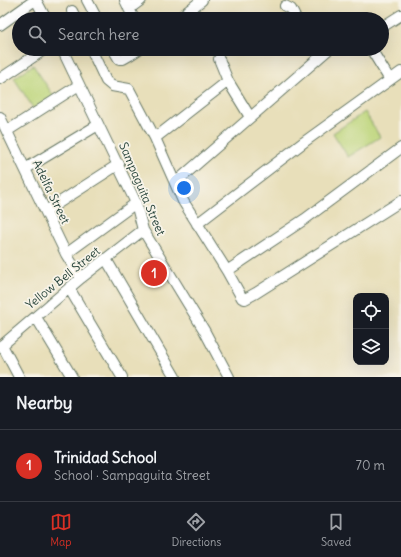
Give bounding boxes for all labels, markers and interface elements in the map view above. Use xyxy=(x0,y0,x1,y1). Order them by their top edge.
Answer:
search box xyxy=(12,12,389,56)
icon: search xyxy=(26,23,48,45)
text: Search here xyxy=(58,25,139,44)
street label: Sampaguita Street xyxy=(116,140,169,238)
street label: Adelfa Street xyxy=(30,157,73,226)
your location xyxy=(174,178,194,198)
street label: Yellow Bell Street xyxy=(23,243,103,312)
pin: 1 xyxy=(141,258,167,288)
map controls xyxy=(353,293,389,365)
button: locate xyxy=(353,293,389,329)
button: layers xyxy=(353,329,389,365)
text: Nearby xyxy=(16,392,72,414)
text: Trinidad School xyxy=(54,448,157,467)
text: 1 xyxy=(26,457,32,474)
text: 70 m xyxy=(356,457,385,474)
text: School · Sampaguita Street xyxy=(54,467,210,484)
tab: Map xyxy=(50,511,72,549)
tab: Directions xyxy=(172,511,221,549)
tab: Saved xyxy=(321,511,351,549)

